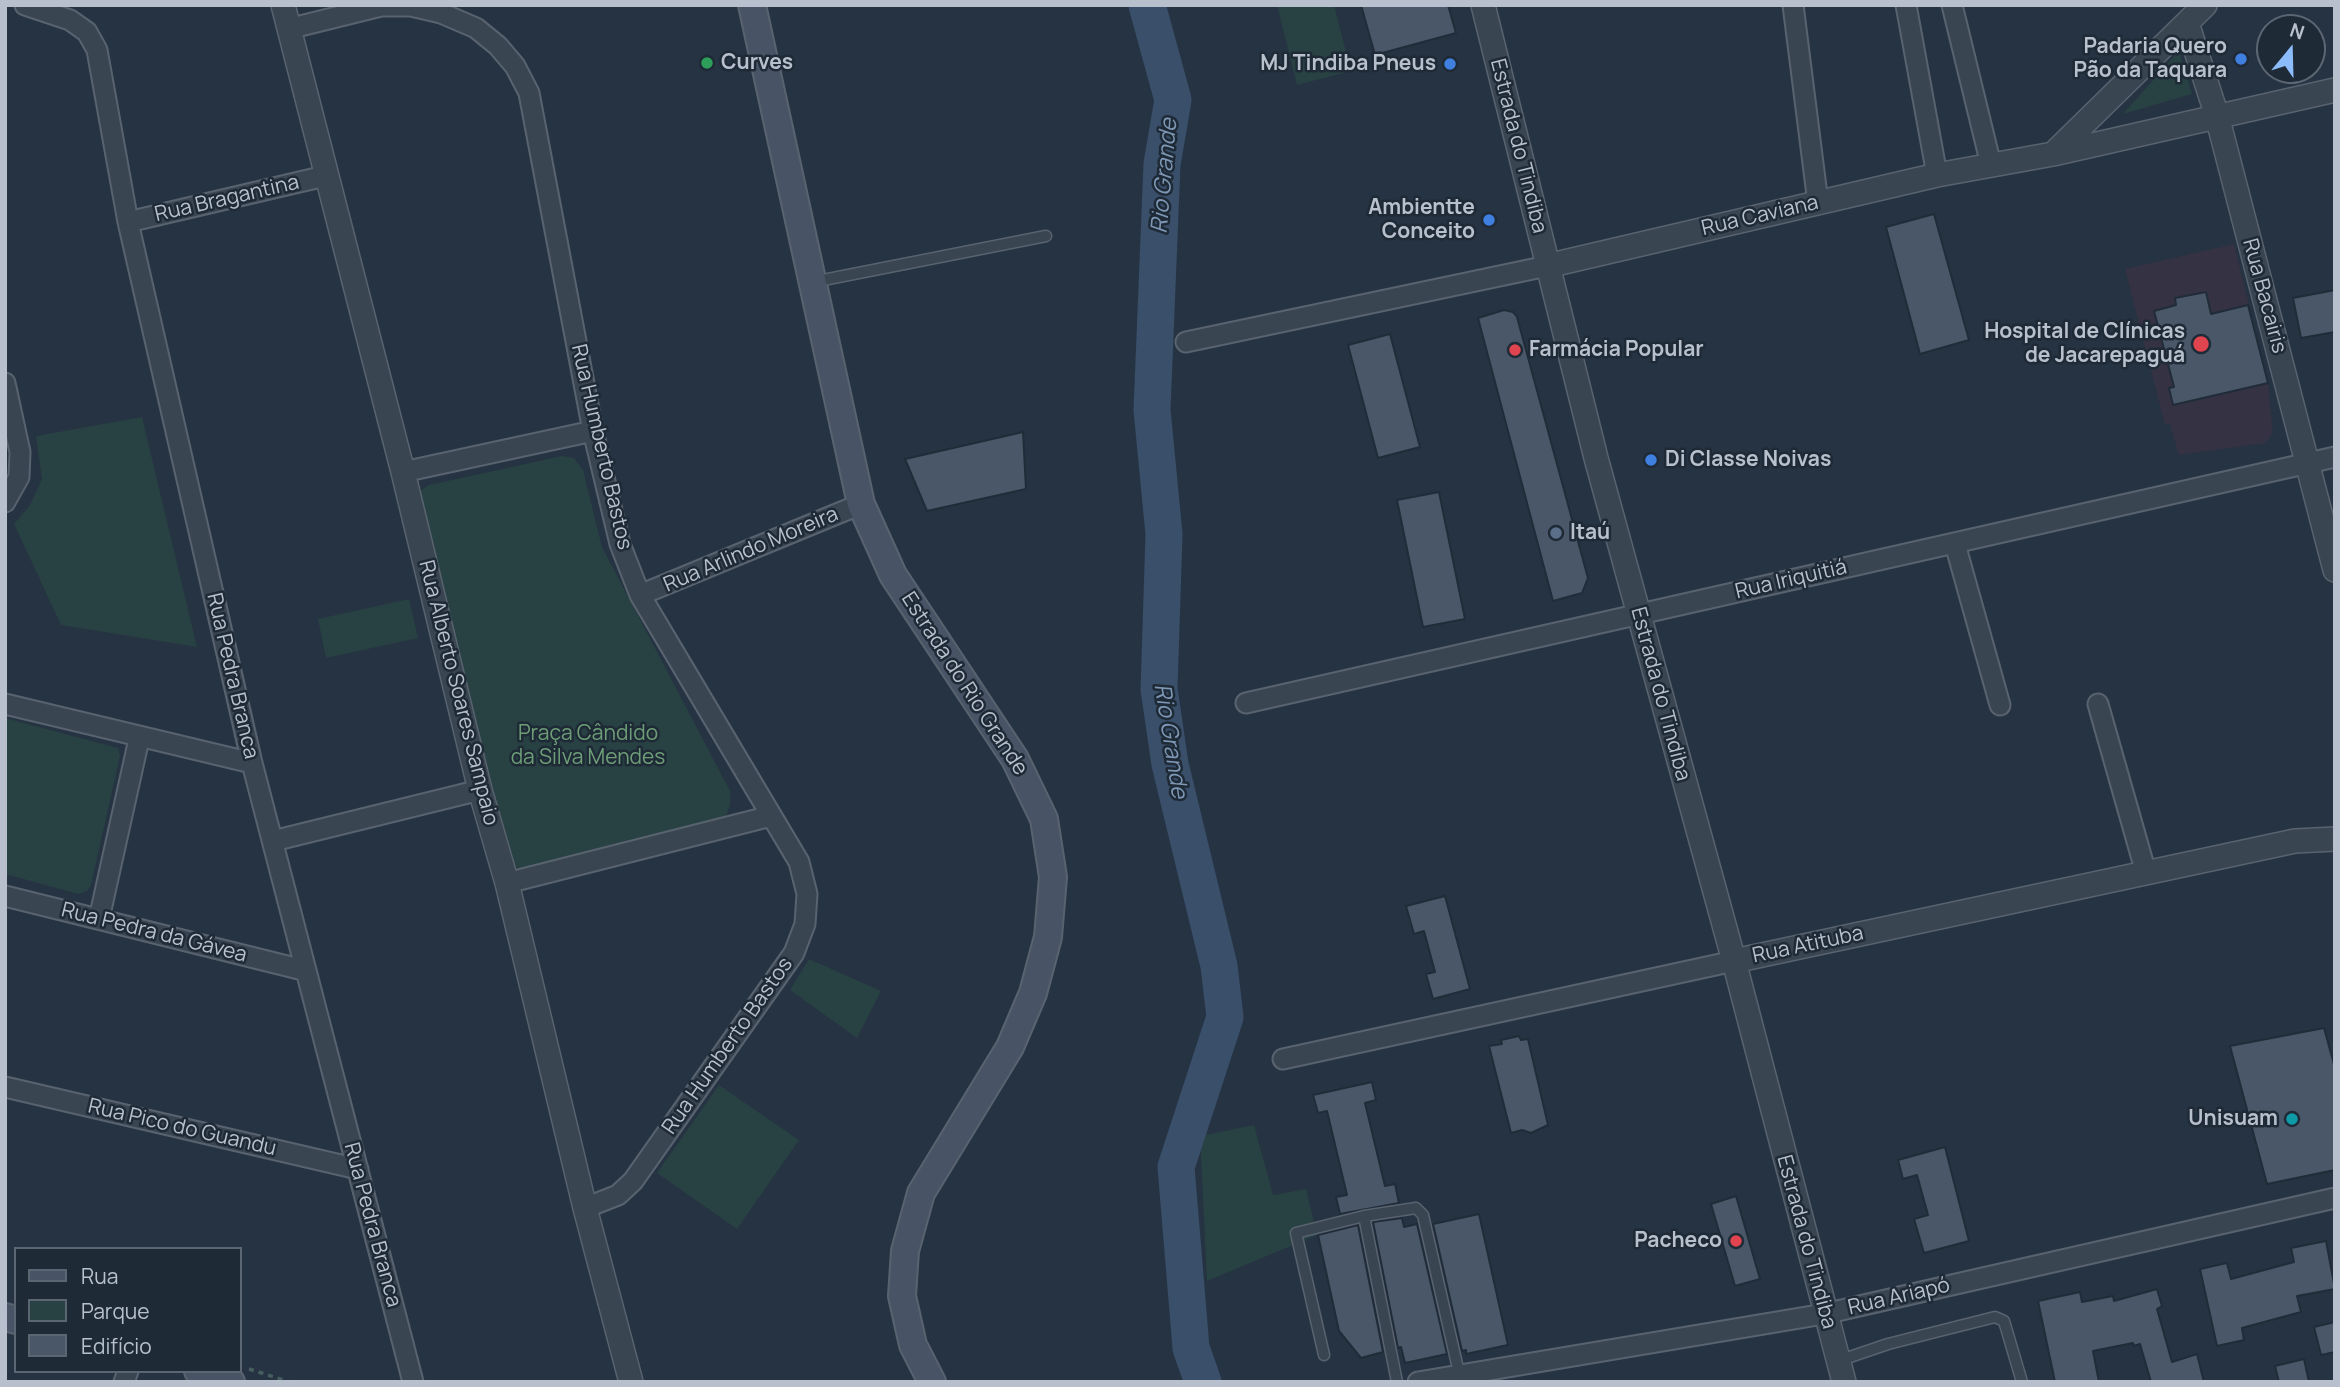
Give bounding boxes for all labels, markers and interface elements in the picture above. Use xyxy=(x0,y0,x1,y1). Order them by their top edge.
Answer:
north arrow xyxy=(2256,14,2326,84)
text: N xyxy=(2286,17,2308,46)
place label: Padaria Quero Pão da Taquara xyxy=(2074,34,2227,84)
place label: Curves xyxy=(721,50,793,76)
place label: MJ Tindiba Pneus xyxy=(1260,51,1436,77)
marker: Padaria Quero Pão da Taquara xyxy=(2233,51,2249,67)
marker: Curves xyxy=(699,55,715,71)
marker: MJ Tindiba Pneus xyxy=(1442,56,1458,72)
street label: Estrada do Tindiba xyxy=(1484,56,1552,236)
water label: Rio Grande xyxy=(1146,117,1184,235)
street label: Rua Bragantina xyxy=(152,170,302,228)
street label: Rua Caviana xyxy=(1699,190,1821,242)
place label: Ambientte Conceito xyxy=(1368,195,1475,245)
marker: Ambientte Conceito xyxy=(1481,212,1497,228)
street label: Rua Bacairis xyxy=(2237,236,2291,356)
place label: Hospital de Clínicas de Jacarepaguá xyxy=(1984,319,2185,369)
marker: Hospital de Clínicas de Jacarepaguá xyxy=(2191,334,2211,354)
place label: Farmácia Popular xyxy=(1529,337,1704,363)
street label: Rua Humberto Bastos xyxy=(565,342,637,552)
marker: Farmácia Popular xyxy=(1507,342,1523,358)
place label: Di Classe Noivas xyxy=(1665,447,1831,473)
marker: Di Classe Noivas xyxy=(1643,452,1659,468)
street label: Rua Arlindo Moreira xyxy=(660,502,842,598)
place label: Itaú xyxy=(1570,520,1610,546)
marker: Itaú xyxy=(1548,525,1564,541)
street label: Rua Iriquitiá xyxy=(1733,555,1849,605)
street label: Rua Alberto Soares Sampaio xyxy=(413,558,503,828)
street label: Estrada do Rio Grande xyxy=(895,588,1033,780)
street label: Rua Pedra Branca xyxy=(201,591,263,761)
street label: Estrada do Tindiba xyxy=(1625,604,1695,784)
water label: Rio Grande xyxy=(1147,682,1193,800)
park label: Praça Cândido da Silva Mendes xyxy=(511,721,665,771)
street label: Rua Pedra da Gávea xyxy=(59,898,249,968)
street label: Rua Atituba xyxy=(1750,921,1866,969)
street label: Rua Humberto Bastos xyxy=(657,953,799,1139)
street label: Rua Pico do Guandu xyxy=(85,1094,279,1162)
place label: Unisuam xyxy=(2188,1106,2278,1132)
marker: Unisuam xyxy=(2284,1111,2300,1127)
street label: Rua Pedra Branca xyxy=(338,1140,406,1310)
street label: Estrada do Tindiba xyxy=(1771,1152,1841,1332)
place label: Pacheco xyxy=(1634,1228,1722,1254)
marker: Pacheco xyxy=(1728,1233,1744,1249)
legend xyxy=(14,1247,242,1373)
text: Rua xyxy=(81,1262,118,1290)
street label: Rua Ariapó xyxy=(1846,1273,1952,1321)
text: Parque xyxy=(81,1297,150,1325)
text: Edifício xyxy=(81,1332,152,1360)

